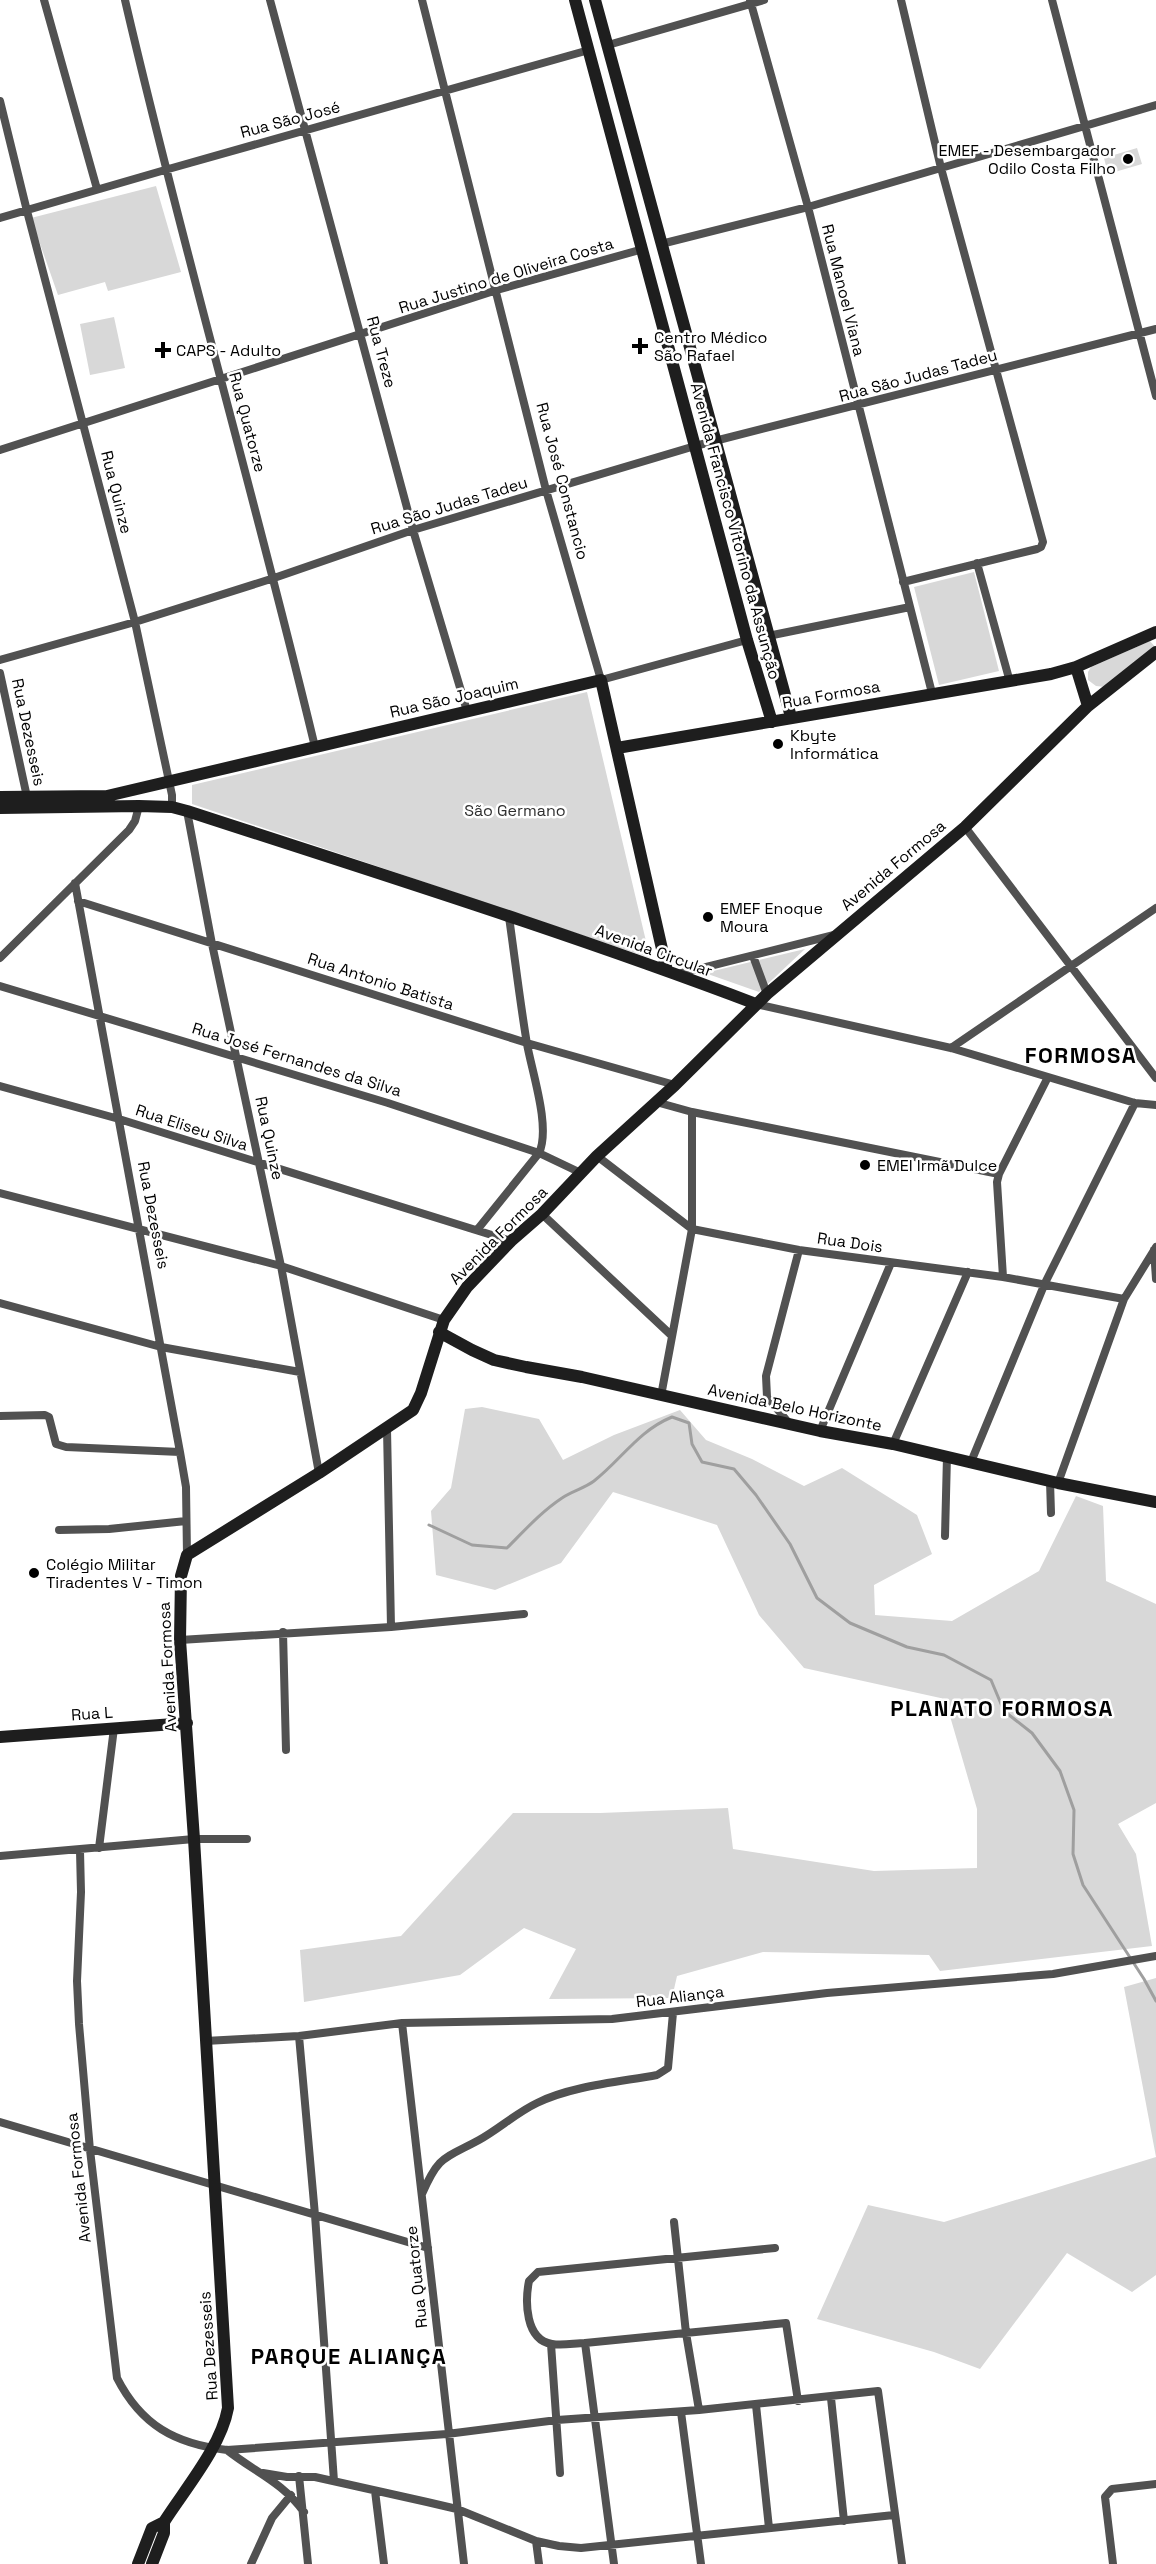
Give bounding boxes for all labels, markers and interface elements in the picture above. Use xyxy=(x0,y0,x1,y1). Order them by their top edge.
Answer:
street label: Rua São José xyxy=(238,96,343,143)
place label: EMEF - Desembargador Odilo Costa Filho xyxy=(938,140,1116,179)
marker: EMEF - Desembargador Odilo Costa Filho xyxy=(1121,152,1135,166)
street label: Rua Manoel Viana xyxy=(817,222,870,358)
street label: Rua Justino de Oliveira Costa xyxy=(396,233,616,318)
street label: Rua Treze xyxy=(362,314,401,390)
place label: Centro Médico São Rafael xyxy=(654,327,767,366)
marker: Centro Médico São Rafael xyxy=(631,337,649,355)
place label: CAPS - Adulto xyxy=(176,340,281,361)
marker: CAPS - Adulto xyxy=(154,341,172,359)
street label: Rua São Judas Tadeu xyxy=(837,344,1000,407)
street label: Rua Quatorze xyxy=(224,370,271,475)
street label: Avenida Francisco Vitorino da Assunção xyxy=(686,380,785,682)
street label: Rua José Constancio xyxy=(531,400,594,562)
street label: Rua Quinze xyxy=(96,448,137,536)
street label: Rua São Judas Tadeu xyxy=(368,472,530,539)
street label: Rua São Joaquim xyxy=(388,672,521,723)
street label: Rua Formosa xyxy=(781,676,882,713)
street label: Rua Dezesseis xyxy=(7,677,50,788)
place label: Kbyte Informática xyxy=(790,725,879,764)
marker: Kbyte Informática xyxy=(771,737,785,751)
park label: São Germano xyxy=(464,800,566,821)
street label: Avenida Formosa xyxy=(837,815,950,915)
place label: EMEF Enoque Moura xyxy=(720,898,823,937)
marker: EMEF Enoque Moura xyxy=(701,910,715,924)
street label: Avenida Circular xyxy=(592,920,715,981)
street label: Rua Antonio Batista xyxy=(305,948,457,1015)
street label: Rua José Fernandes da Silva xyxy=(189,1018,404,1101)
district label: FORMOSA xyxy=(1025,1041,1137,1069)
street label: Rua Quinze xyxy=(250,1094,289,1182)
street label: Rua Eliseu Silva xyxy=(133,1099,251,1156)
place label: EMEI Irmã Dulce xyxy=(877,1155,997,1176)
marker: EMEI Irmã Dulce xyxy=(858,1158,872,1172)
street label: Rua Dezesseis xyxy=(133,1160,174,1271)
street label: Avenida Formosa xyxy=(445,1182,552,1289)
street label: Rua Dois xyxy=(816,1228,884,1257)
street label: Avenida Belo Horizonte xyxy=(706,1379,884,1436)
place label: Colégio Militar Tiradentes V - Timon xyxy=(46,1554,203,1593)
marker: Colégio Militar Tiradentes V - Timon xyxy=(27,1566,41,1580)
street label: Avenida Formosa xyxy=(154,1601,181,1733)
district label: PLANATO FORMOSA xyxy=(890,1694,1114,1722)
street label: Rua L xyxy=(70,1702,114,1725)
street label: Rua Aliança xyxy=(635,1981,725,2012)
street label: Avenida Formosa xyxy=(61,2112,96,2244)
street label: Rua Quatorze xyxy=(401,2225,432,2329)
street label: Rua Dezesseis xyxy=(194,2291,223,2401)
district label: PARQUE ALIANÇA xyxy=(251,2342,447,2370)

